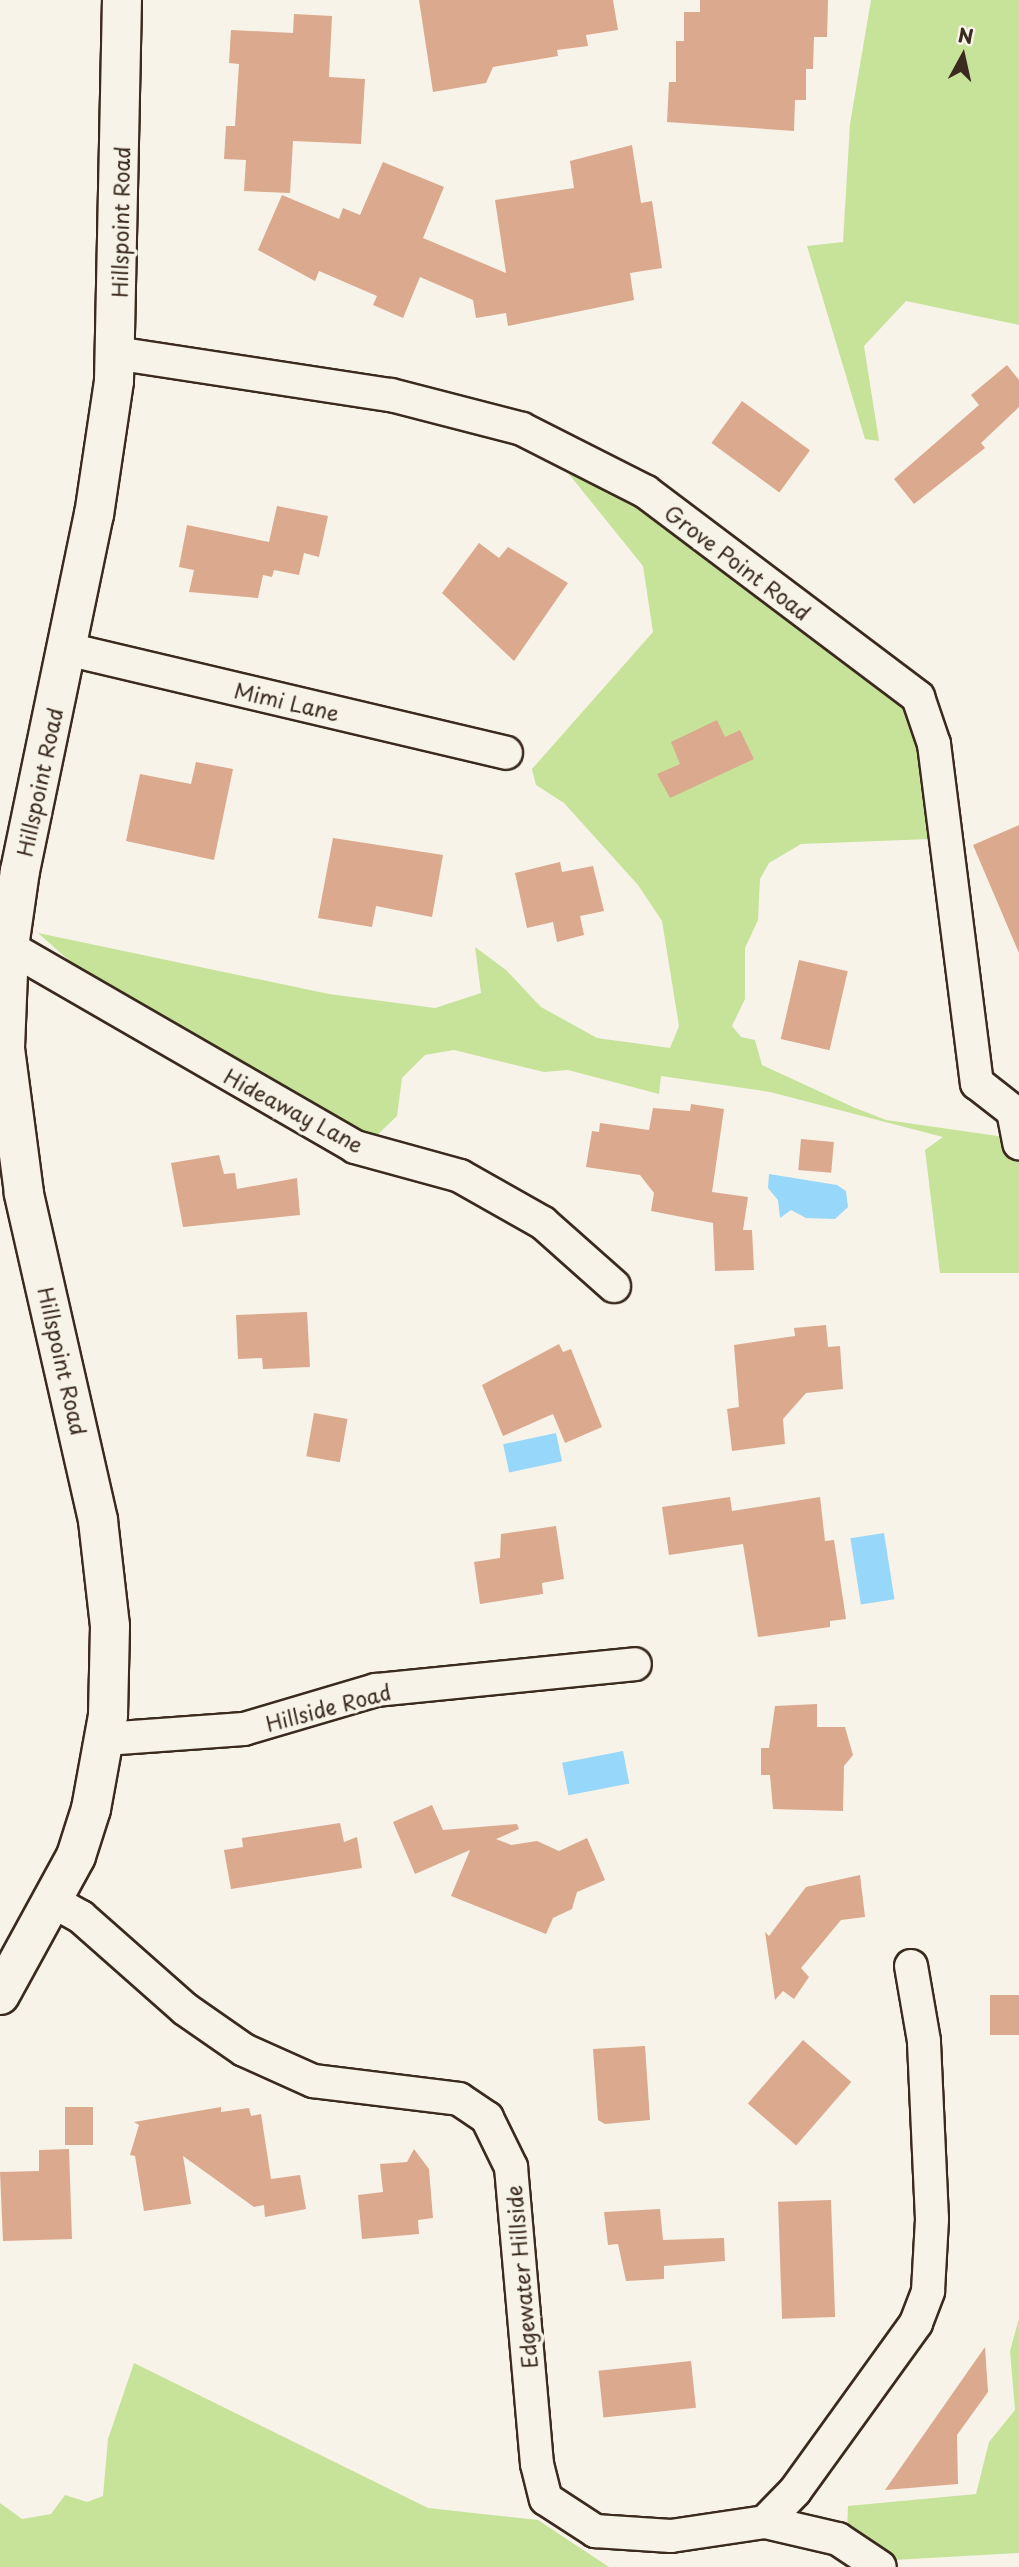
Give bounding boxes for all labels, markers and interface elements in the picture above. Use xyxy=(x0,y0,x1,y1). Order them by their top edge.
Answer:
text: N xyxy=(957,20,975,50)
north arrow xyxy=(928,21,998,91)
street label: Hillspoint Road xyxy=(106,146,134,298)
street label: Grove Point Road xyxy=(660,499,816,625)
street label: Mimi Lane xyxy=(232,677,342,725)
street label: Hillspoint Road xyxy=(11,705,67,859)
street label: Hideaway Lane xyxy=(219,1062,369,1158)
street label: Hillspoint Road xyxy=(34,1284,92,1438)
street label: Hillside Road xyxy=(262,1678,394,1736)
street label: Edgewater Hillside xyxy=(500,2184,542,2370)

